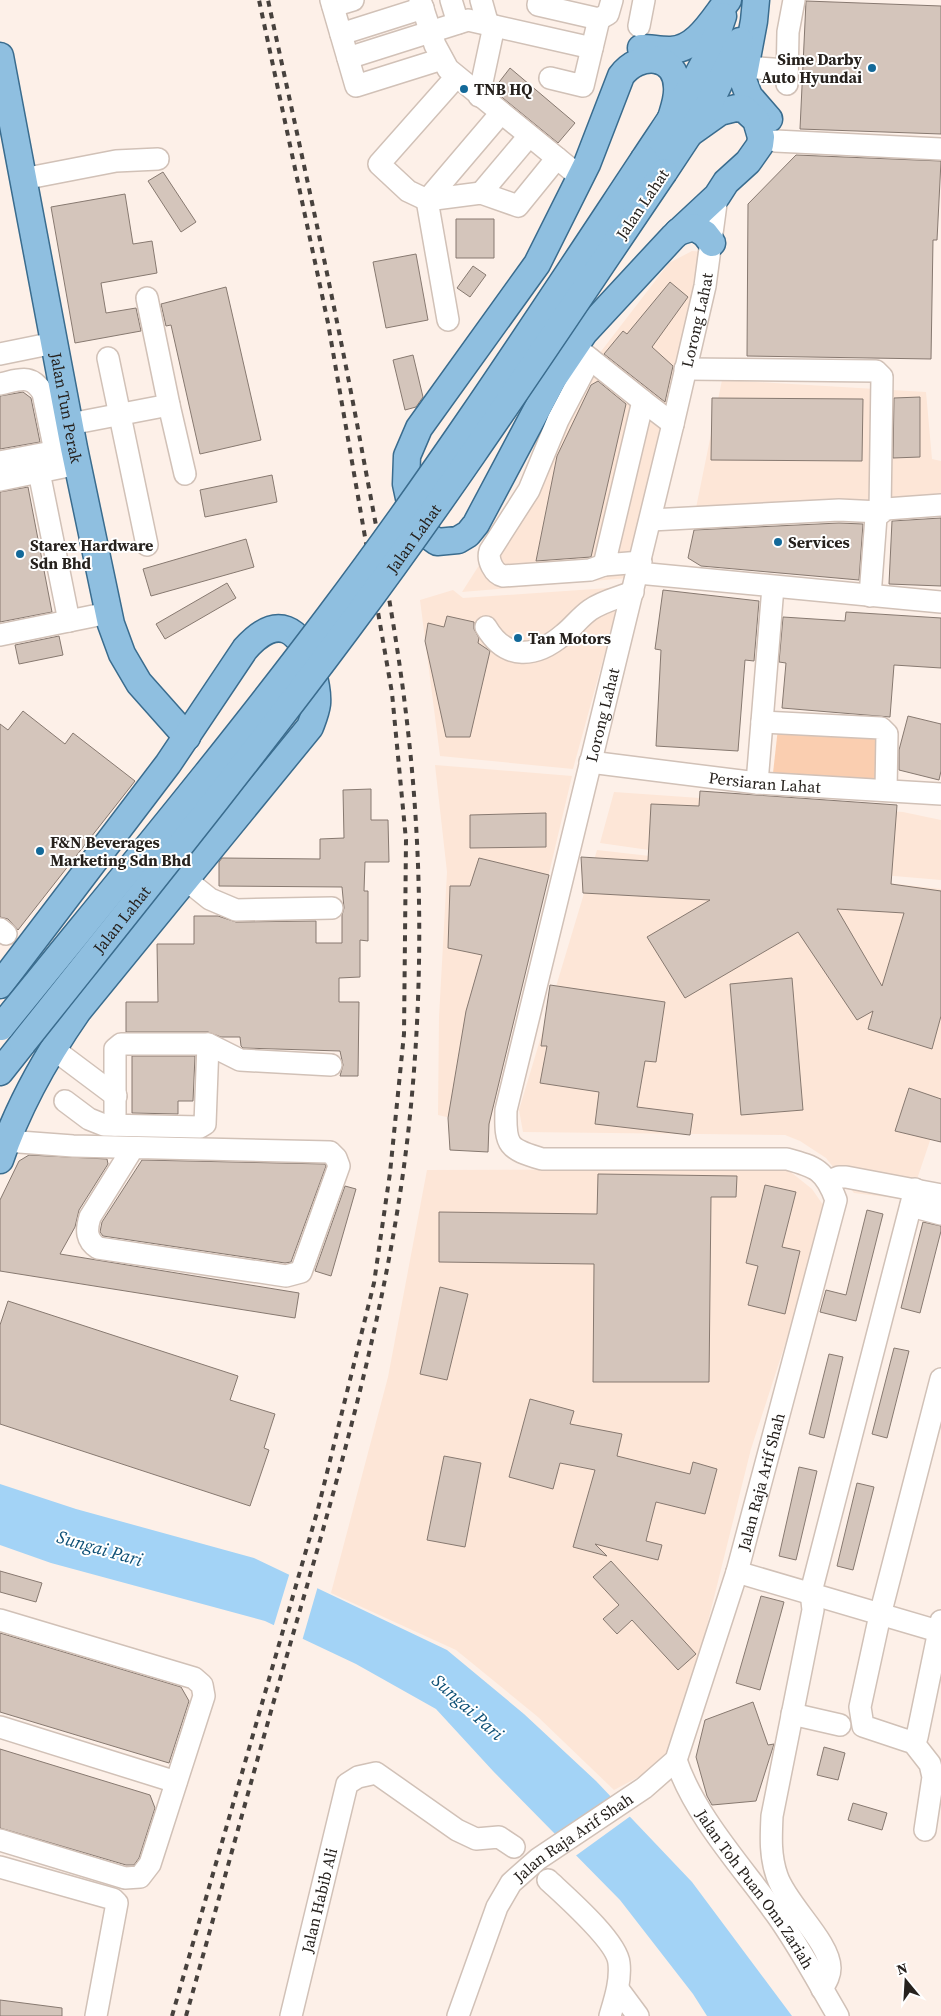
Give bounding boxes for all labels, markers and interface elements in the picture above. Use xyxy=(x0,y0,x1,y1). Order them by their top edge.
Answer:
place label: Sime Darby Auto Hyundai xyxy=(761,48,862,88)
marker: Sime Darby Auto Hyundai xyxy=(866,62,878,74)
place label: TNB HQ xyxy=(474,78,533,100)
marker: TNB HQ xyxy=(458,83,470,95)
street label: Jalan Lahat xyxy=(610,164,674,244)
street label: Lorong Lahat xyxy=(675,271,718,370)
street label: Jalan Tun Perak xyxy=(45,350,88,465)
street label: Jalan Lahat xyxy=(380,499,446,578)
place label: Services xyxy=(788,531,850,553)
place label: Starex Hardware Sdn Bhd xyxy=(30,534,153,574)
marker: Services xyxy=(772,536,784,548)
marker: Starex Hardware Sdn Bhd xyxy=(14,548,26,560)
place label: Tan Motors xyxy=(528,627,611,649)
marker: Tan Motors xyxy=(512,632,524,644)
street label: Lorong Lahat xyxy=(580,665,624,764)
street label: Persiaran Lahat xyxy=(707,766,822,798)
place label: F&N Beverages Marketing Sdn Bhd xyxy=(50,831,191,871)
marker: F&N Beverages Marketing Sdn Bhd xyxy=(34,845,46,857)
street label: Jalan Lahat xyxy=(87,881,156,959)
street label: Jalan Raja Arif Shah xyxy=(732,1410,790,1554)
water label: Sungai Pari xyxy=(54,1524,146,1572)
water label: Sungai Pari xyxy=(427,1668,510,1746)
street label: Jalan Raja Arif Shah xyxy=(508,1787,638,1888)
street label: Jalan Toh Puan Onn Zariah xyxy=(691,1804,820,1973)
street label: Jalan Habib Ali xyxy=(295,1845,342,1956)
north arrow xyxy=(881,1956,931,2006)
text: N xyxy=(894,1958,910,1980)

